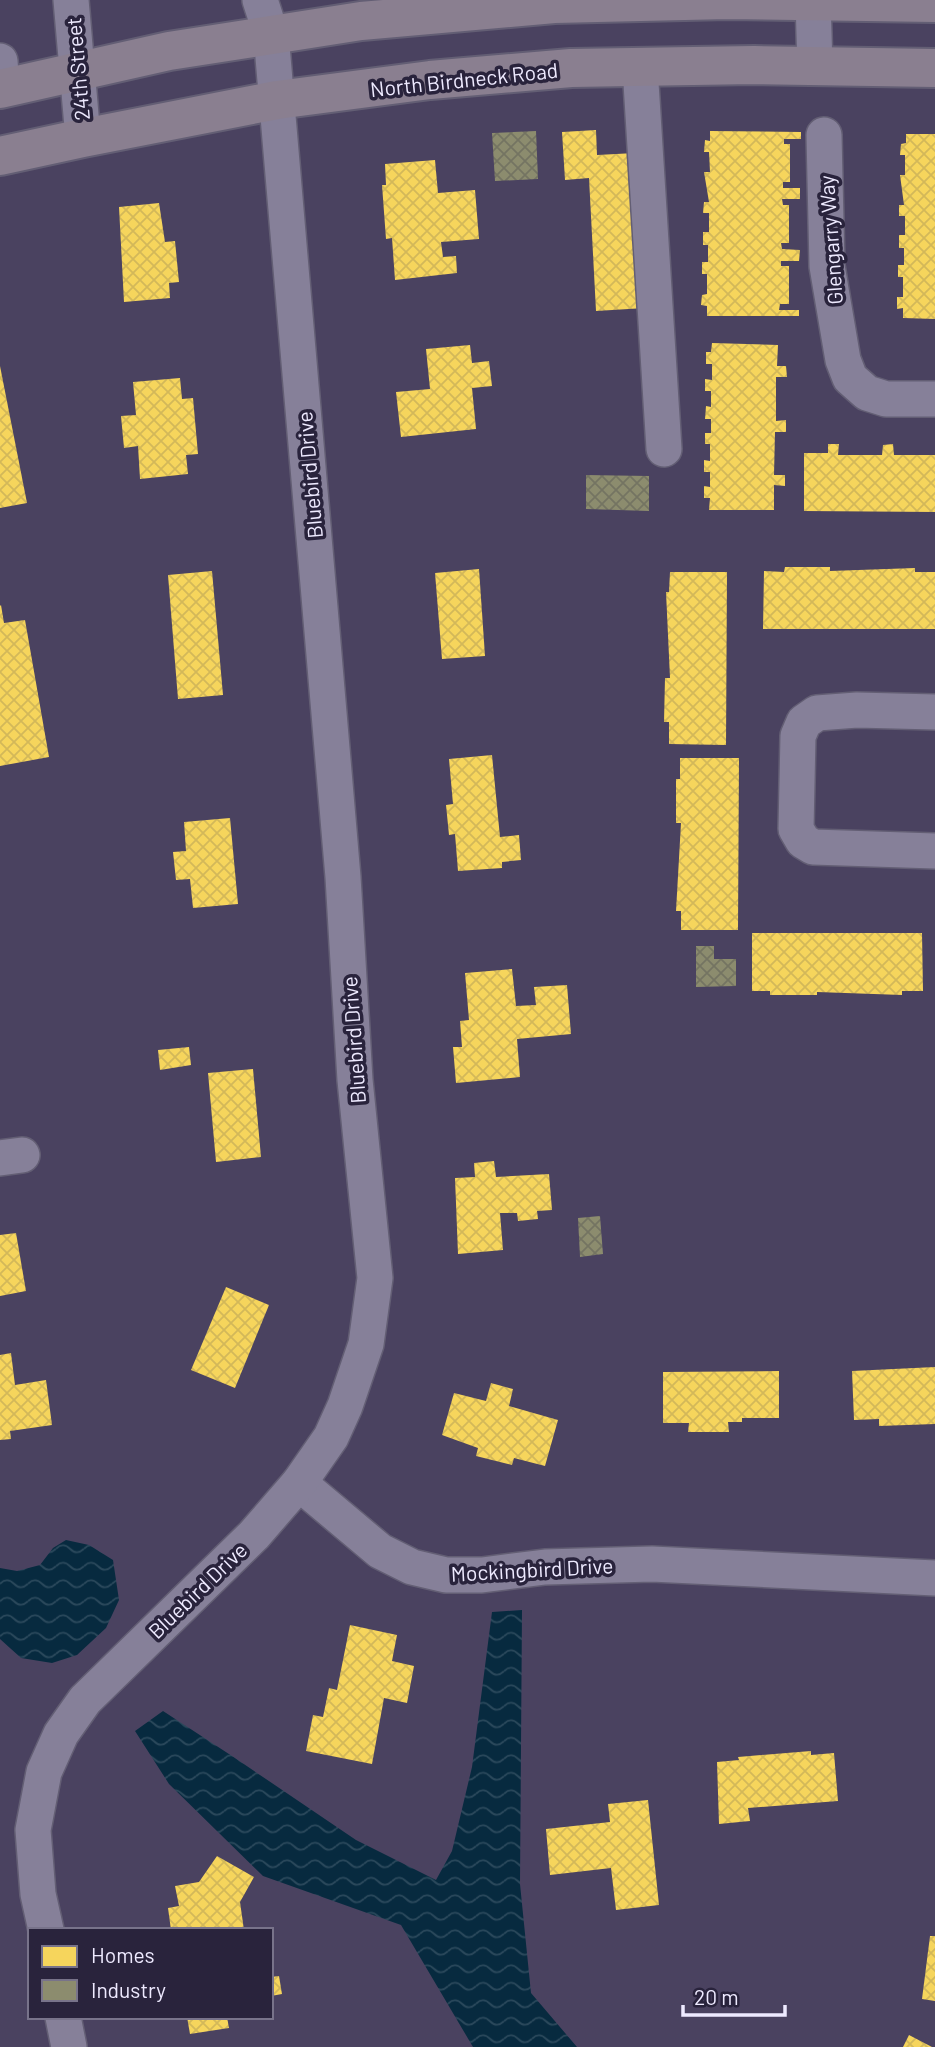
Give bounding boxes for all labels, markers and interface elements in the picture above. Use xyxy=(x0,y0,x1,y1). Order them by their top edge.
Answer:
street label: 24th Street xyxy=(60,16,94,122)
street label: North Birdneck Road xyxy=(369,57,559,101)
street label: Glengarry Way xyxy=(813,174,847,306)
street label: Bluebird Drive xyxy=(291,411,327,539)
street label: Bluebird Drive xyxy=(336,976,370,1104)
street label: Bluebird Drive xyxy=(143,1537,251,1643)
street label: Mockingbird Drive xyxy=(450,1552,614,1586)
legend xyxy=(28,1928,273,2019)
text: Homes xyxy=(91,1942,155,1967)
scale bar xyxy=(683,1974,785,2018)
text: Industry xyxy=(91,1977,166,2002)
text: 20 m xyxy=(694,1984,739,2009)

